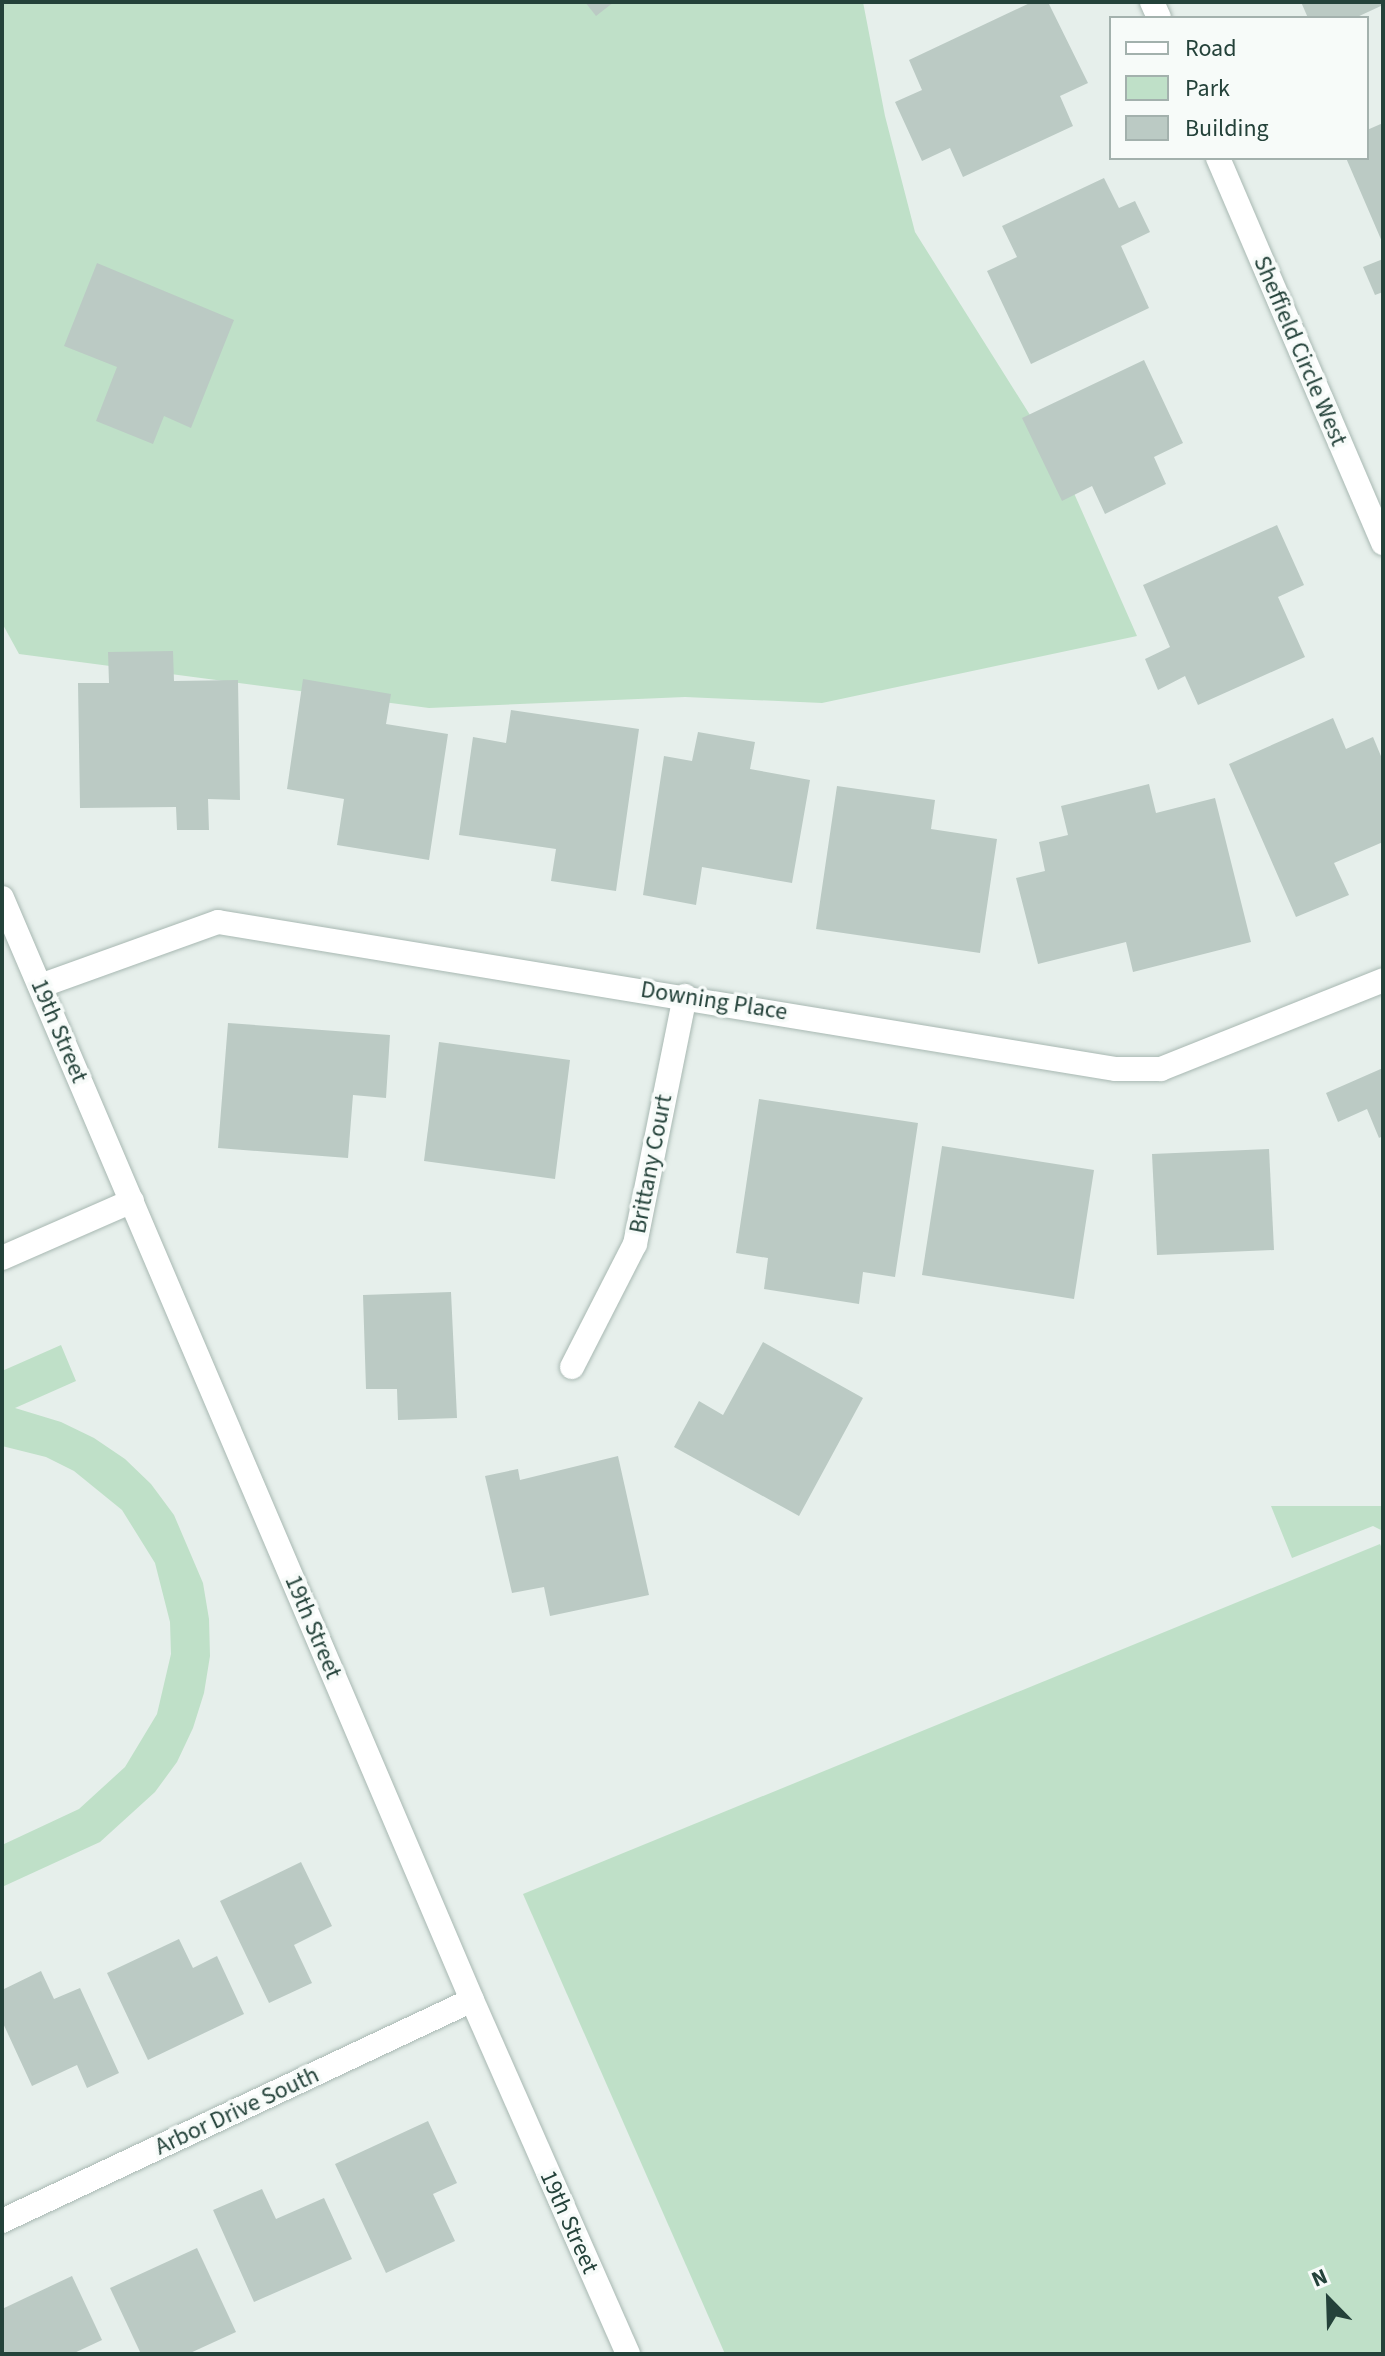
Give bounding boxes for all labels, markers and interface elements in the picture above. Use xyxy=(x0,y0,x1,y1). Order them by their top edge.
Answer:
legend xyxy=(1109,16,1369,160)
text: Road xyxy=(1185,31,1237,66)
text: Park xyxy=(1185,71,1230,106)
text: Building xyxy=(1185,111,1269,146)
street label: Sheffield Circle West xyxy=(1247,252,1353,450)
street label: 19th Street xyxy=(24,975,94,1087)
street label: Downing Place xyxy=(639,975,789,1027)
street label: Brittany Court xyxy=(623,1092,679,1236)
street label: 19th Street xyxy=(278,1571,348,1683)
street label: Arbor Drive South xyxy=(150,2060,324,2162)
street label: 19th Street xyxy=(533,2166,605,2278)
north arrow xyxy=(1289,2260,1369,2340)
text: N xyxy=(1307,2260,1333,2295)

